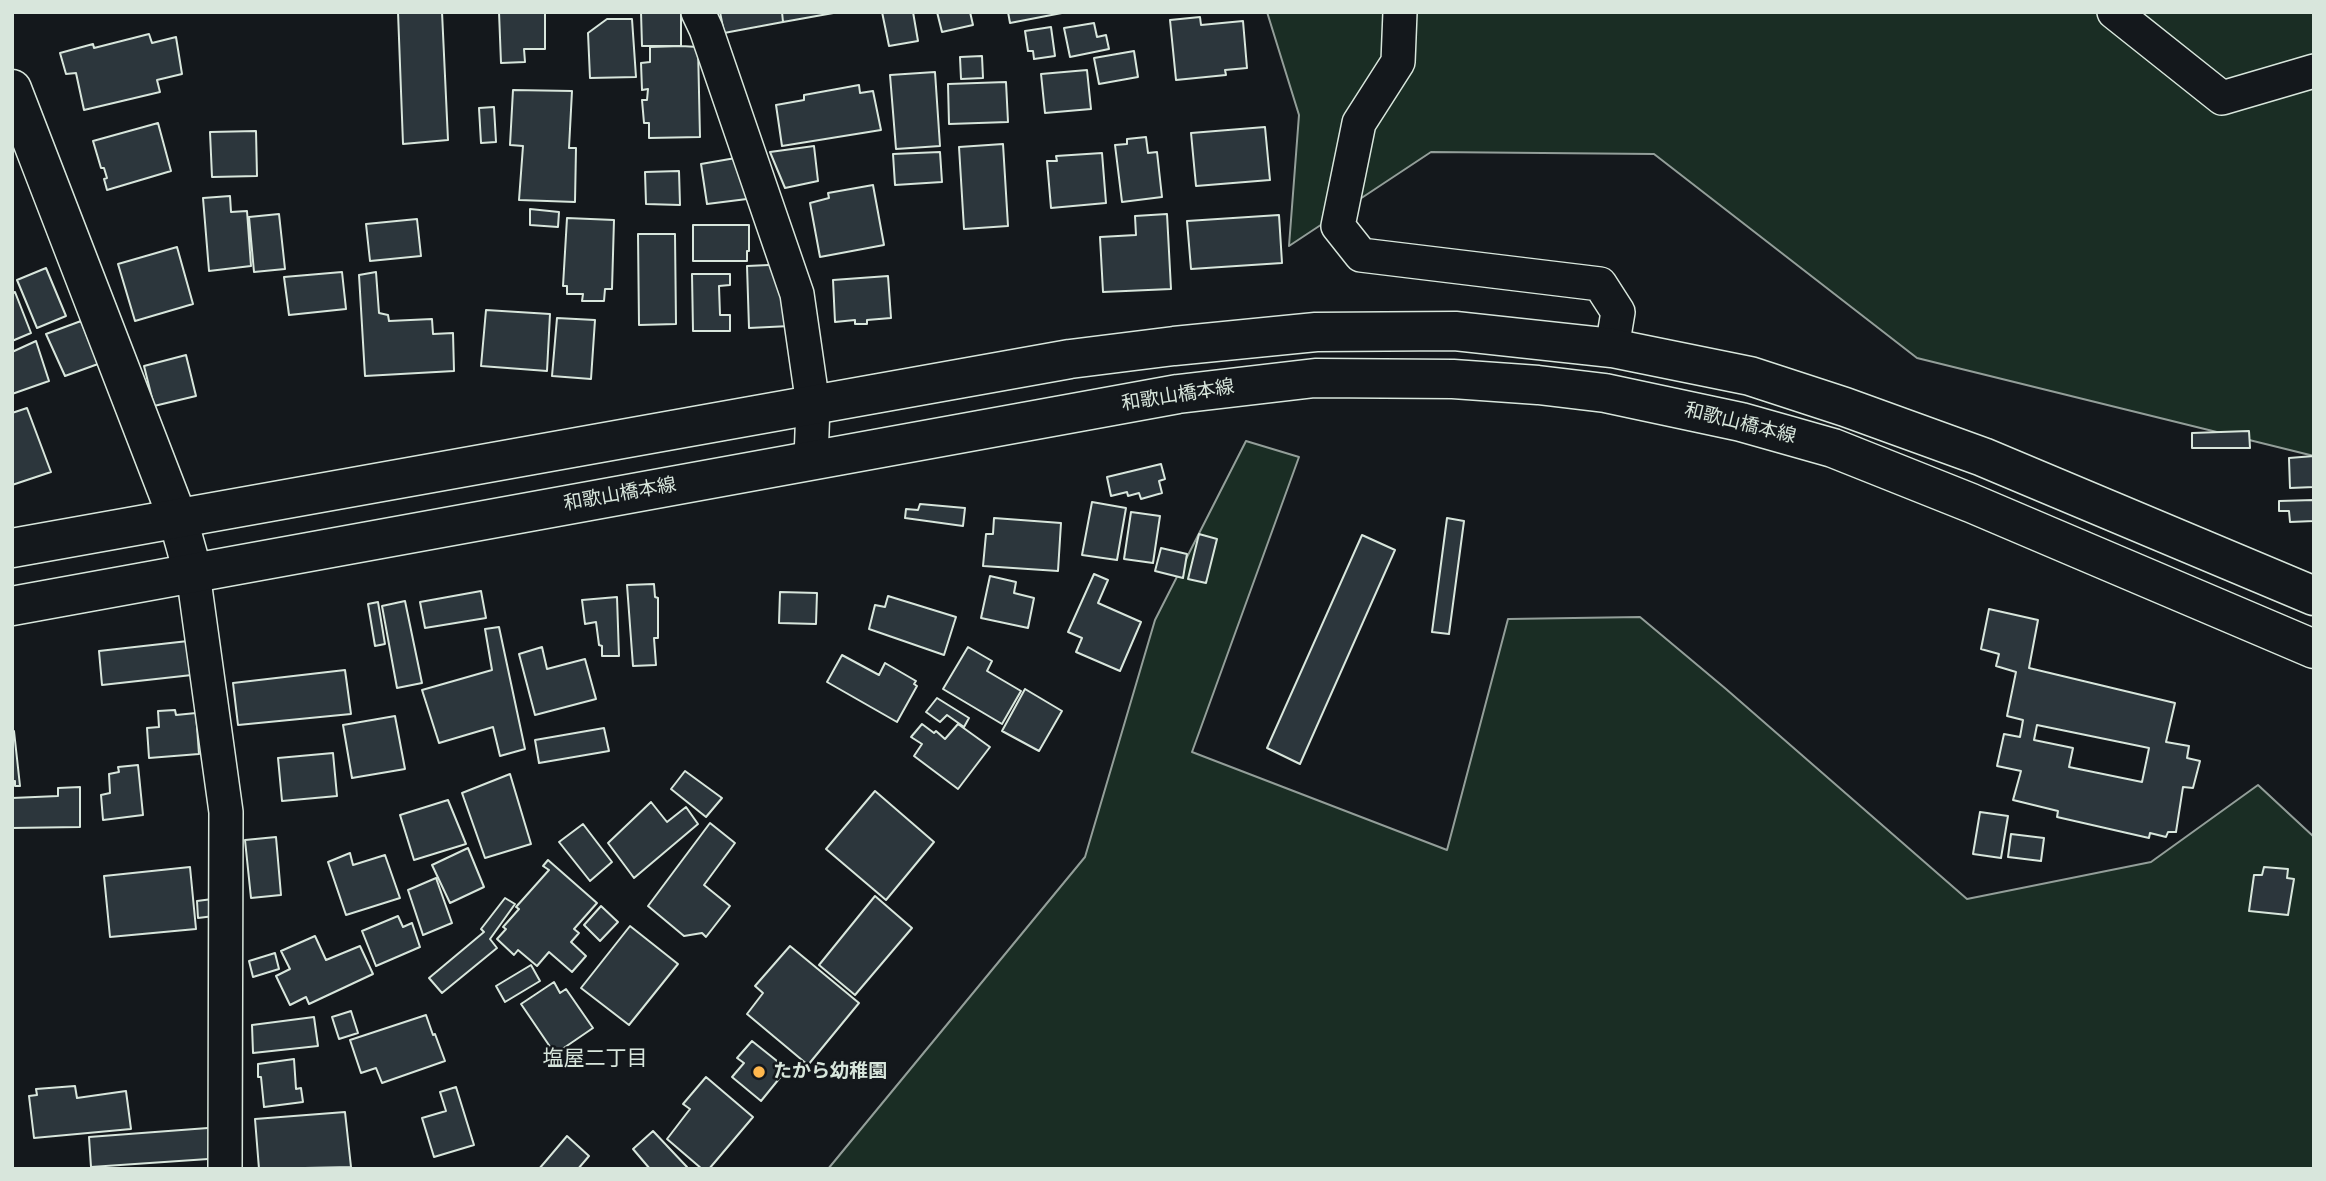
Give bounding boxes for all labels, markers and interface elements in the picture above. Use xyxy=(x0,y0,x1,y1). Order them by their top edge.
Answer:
street label: 和歌山橋本線 xyxy=(1120,376,1236,416)
street label: 和歌山橋本線 xyxy=(1682,399,1798,449)
street label: 和歌山橋本線 xyxy=(562,474,678,516)
district label: 塩屋二丁目 xyxy=(543,1047,647,1073)
place label: たから幼稚園 xyxy=(773,1061,887,1083)
marker: たから幼稚園 xyxy=(751,1064,767,1080)

